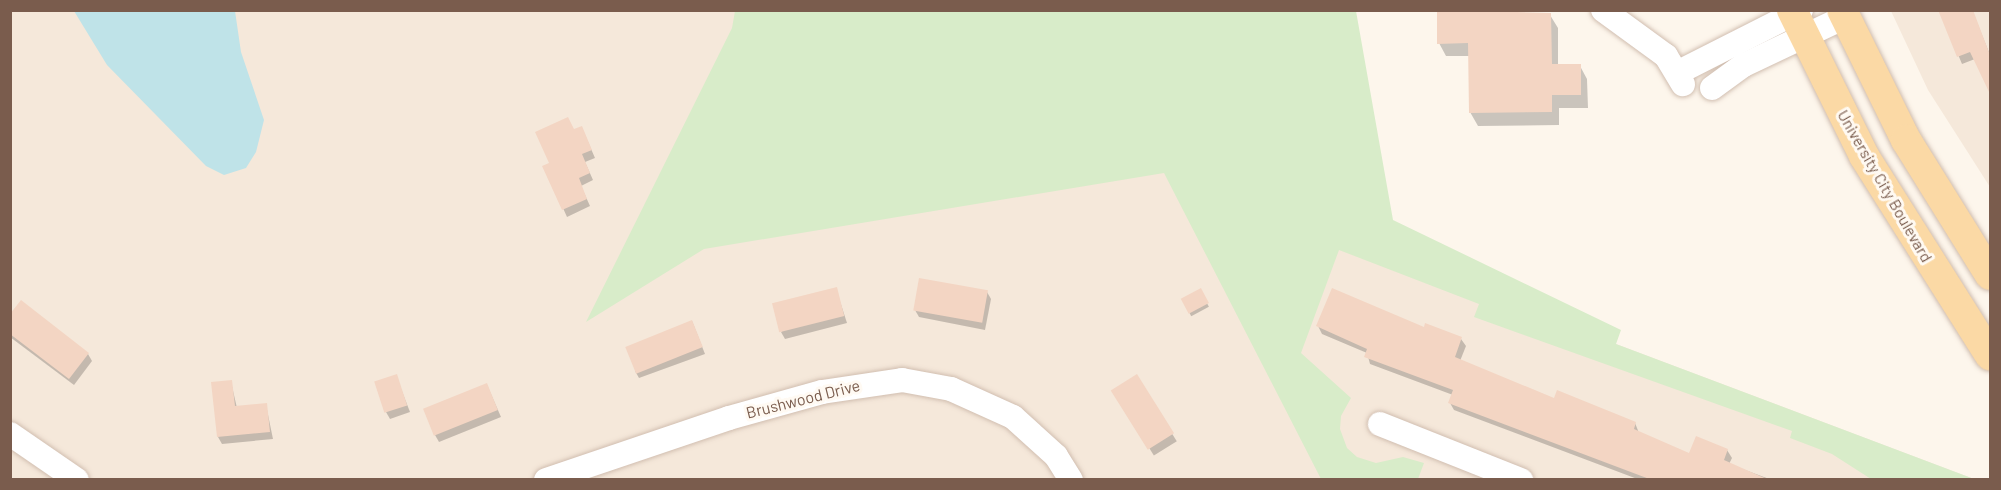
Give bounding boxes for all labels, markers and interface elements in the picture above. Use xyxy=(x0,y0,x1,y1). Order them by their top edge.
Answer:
street label: University City Boulevard xyxy=(1834,107,1936,265)
street label: Brushwood Drive xyxy=(744,376,862,422)

